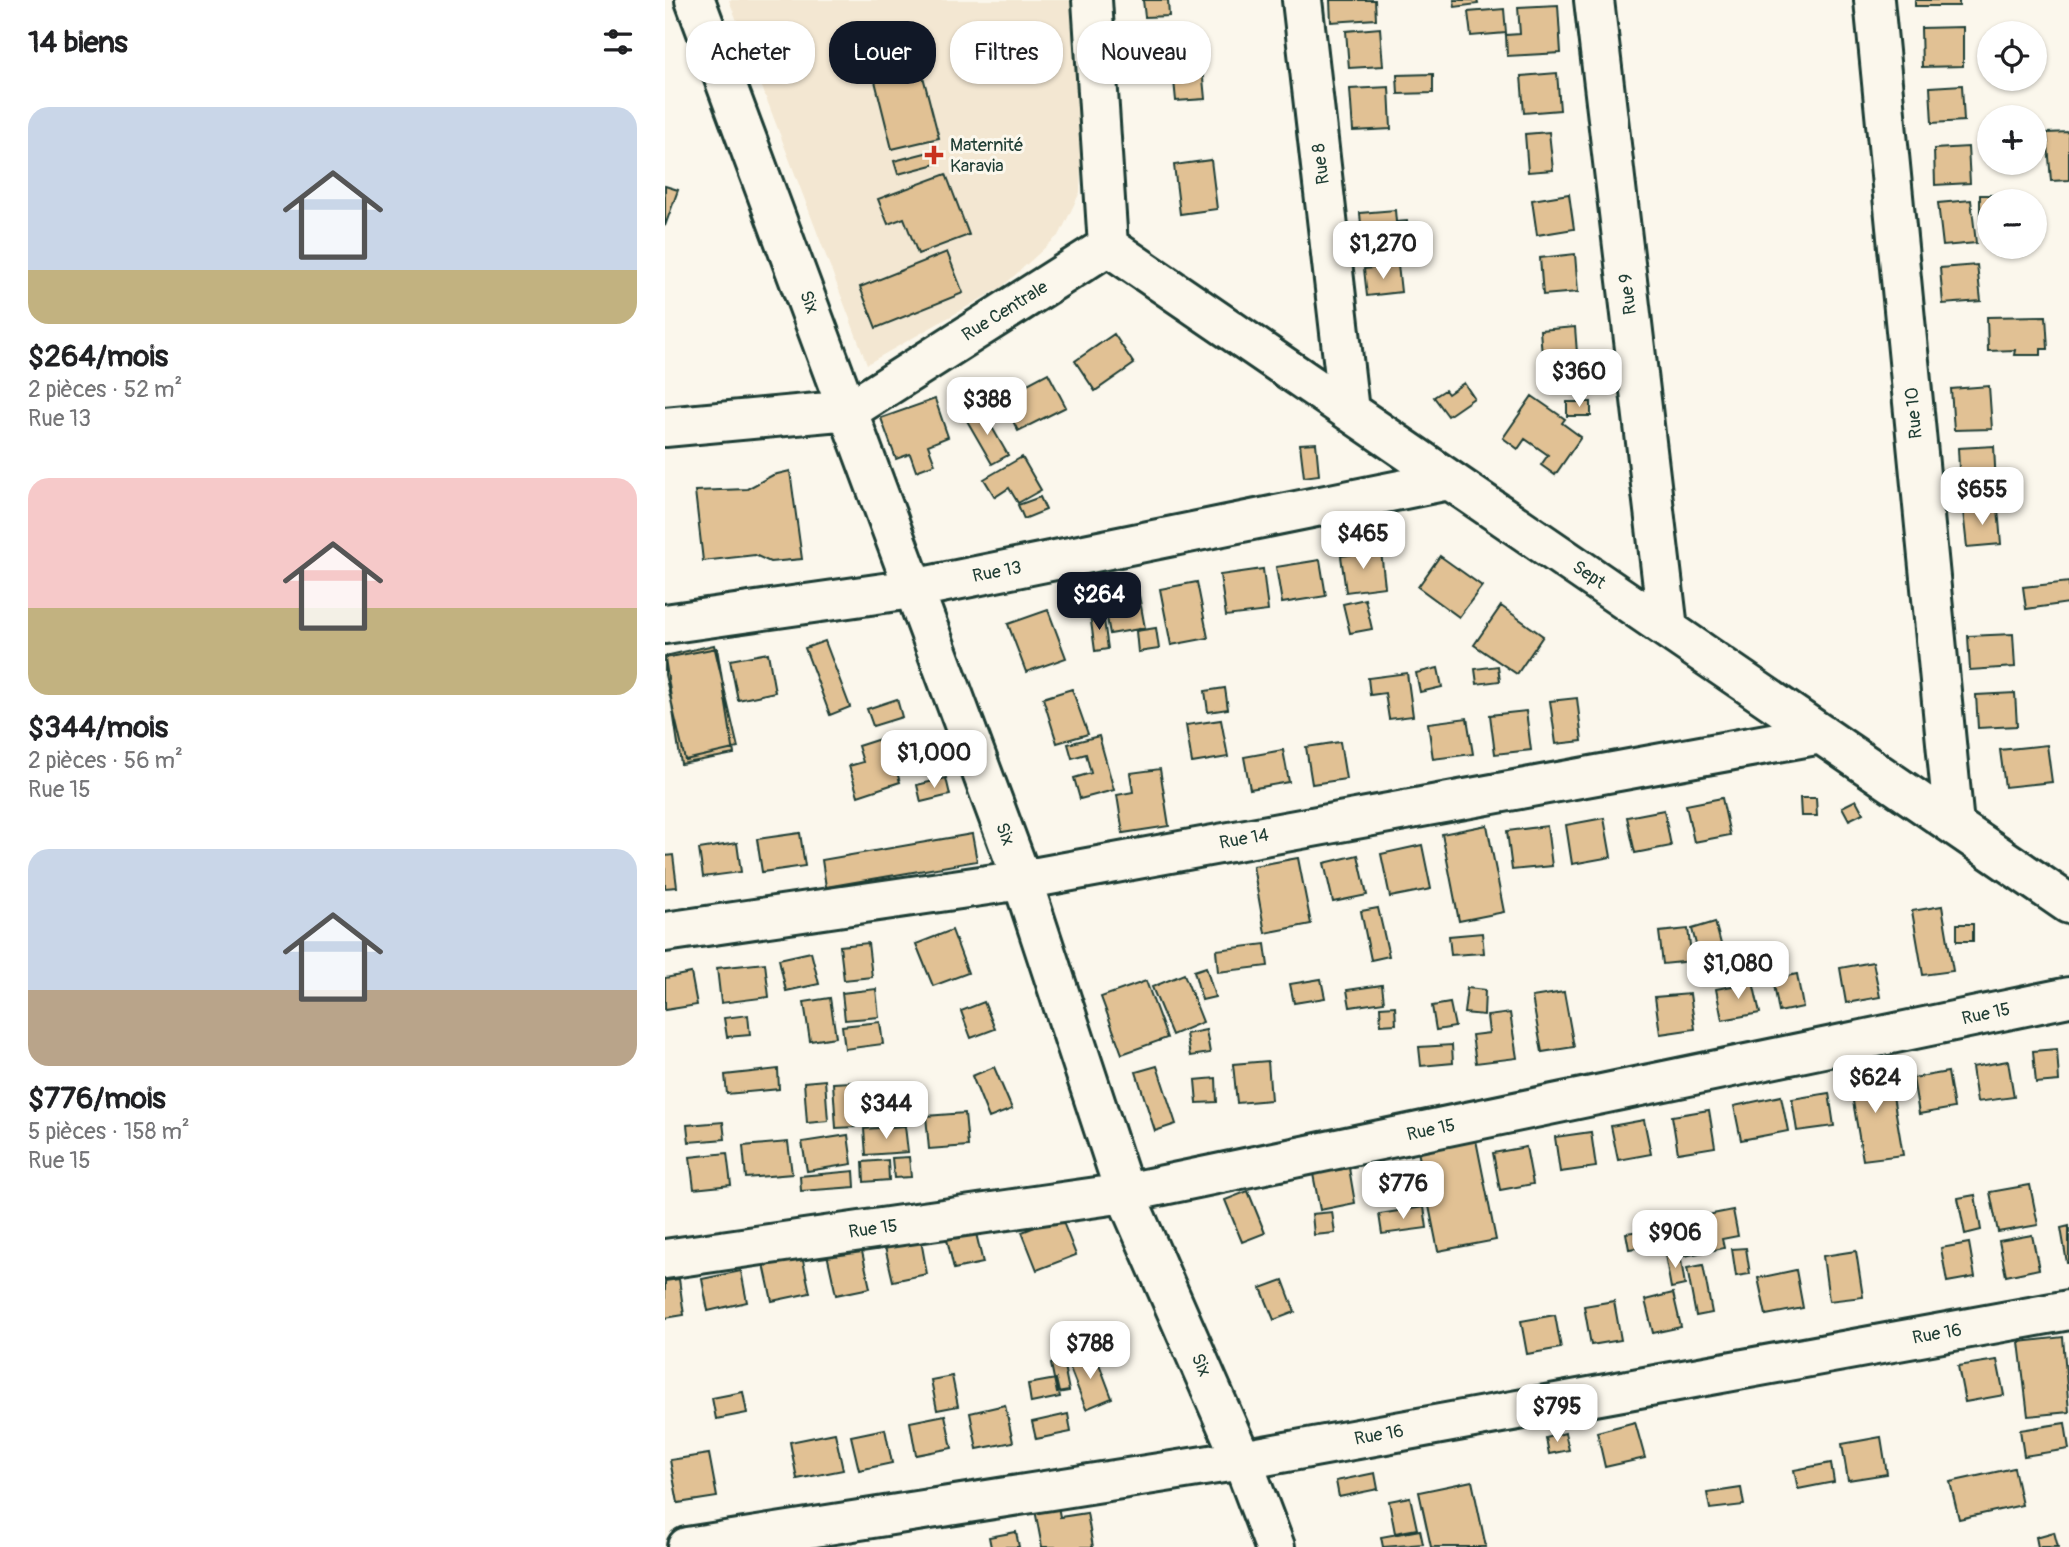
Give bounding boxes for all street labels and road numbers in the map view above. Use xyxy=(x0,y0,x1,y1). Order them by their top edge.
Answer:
street label: Rue 8 xyxy=(1307,142,1335,186)
street label: Rue 9 xyxy=(1614,272,1642,316)
street label: Rue Centrale xyxy=(958,275,1052,346)
street label: Six xyxy=(794,287,824,317)
street label: Rue 10 xyxy=(1900,386,1928,440)
street label: Rue 13 xyxy=(971,556,1023,588)
street label: Sept xyxy=(1568,556,1611,595)
street label: Six xyxy=(990,819,1020,849)
street label: Rue 14 xyxy=(1218,823,1271,855)
street label: Rue 15 xyxy=(1960,998,2012,1030)
street label: Rue 15 xyxy=(1405,1114,1457,1146)
street label: Rue 15 xyxy=(847,1214,899,1244)
street label: Rue 16 xyxy=(1910,1318,1964,1350)
street label: Six xyxy=(1186,1350,1216,1380)
street label: Rue 16 xyxy=(1352,1419,1406,1451)

